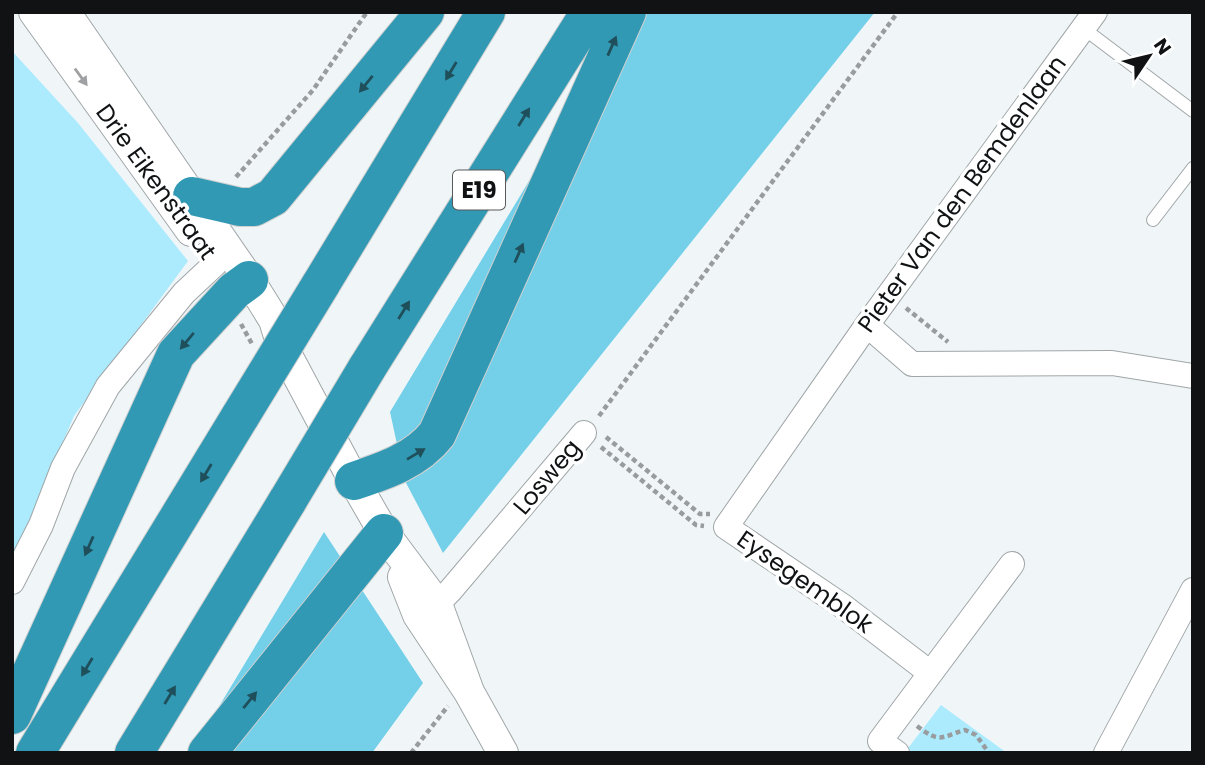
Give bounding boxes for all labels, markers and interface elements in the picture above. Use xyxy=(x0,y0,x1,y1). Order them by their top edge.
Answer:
north arrow xyxy=(1114,21,1184,91)
text: N xyxy=(1147,33,1178,60)
one-way arrow xyxy=(607,35,618,56)
street label: Pieter Van den Bemdenlaan xyxy=(850,48,1073,339)
one-way arrow xyxy=(444,61,457,80)
one-way arrow xyxy=(74,68,88,86)
one-way arrow xyxy=(359,76,374,93)
street label: Drie Eikenstraat xyxy=(89,97,224,266)
one-way arrow xyxy=(518,107,531,127)
road number: E19 xyxy=(453,170,505,210)
one-way arrow xyxy=(514,243,525,264)
one-way arrow xyxy=(397,300,410,319)
one-way arrow xyxy=(180,332,195,349)
street label: Losweg xyxy=(505,432,588,521)
one-way arrow xyxy=(406,447,425,460)
one-way arrow xyxy=(199,464,212,483)
street label: Eysegemblok xyxy=(731,523,880,641)
one-way arrow xyxy=(83,535,94,556)
one-way arrow xyxy=(81,658,93,677)
one-way arrow xyxy=(163,685,176,704)
one-way arrow xyxy=(243,691,258,709)

